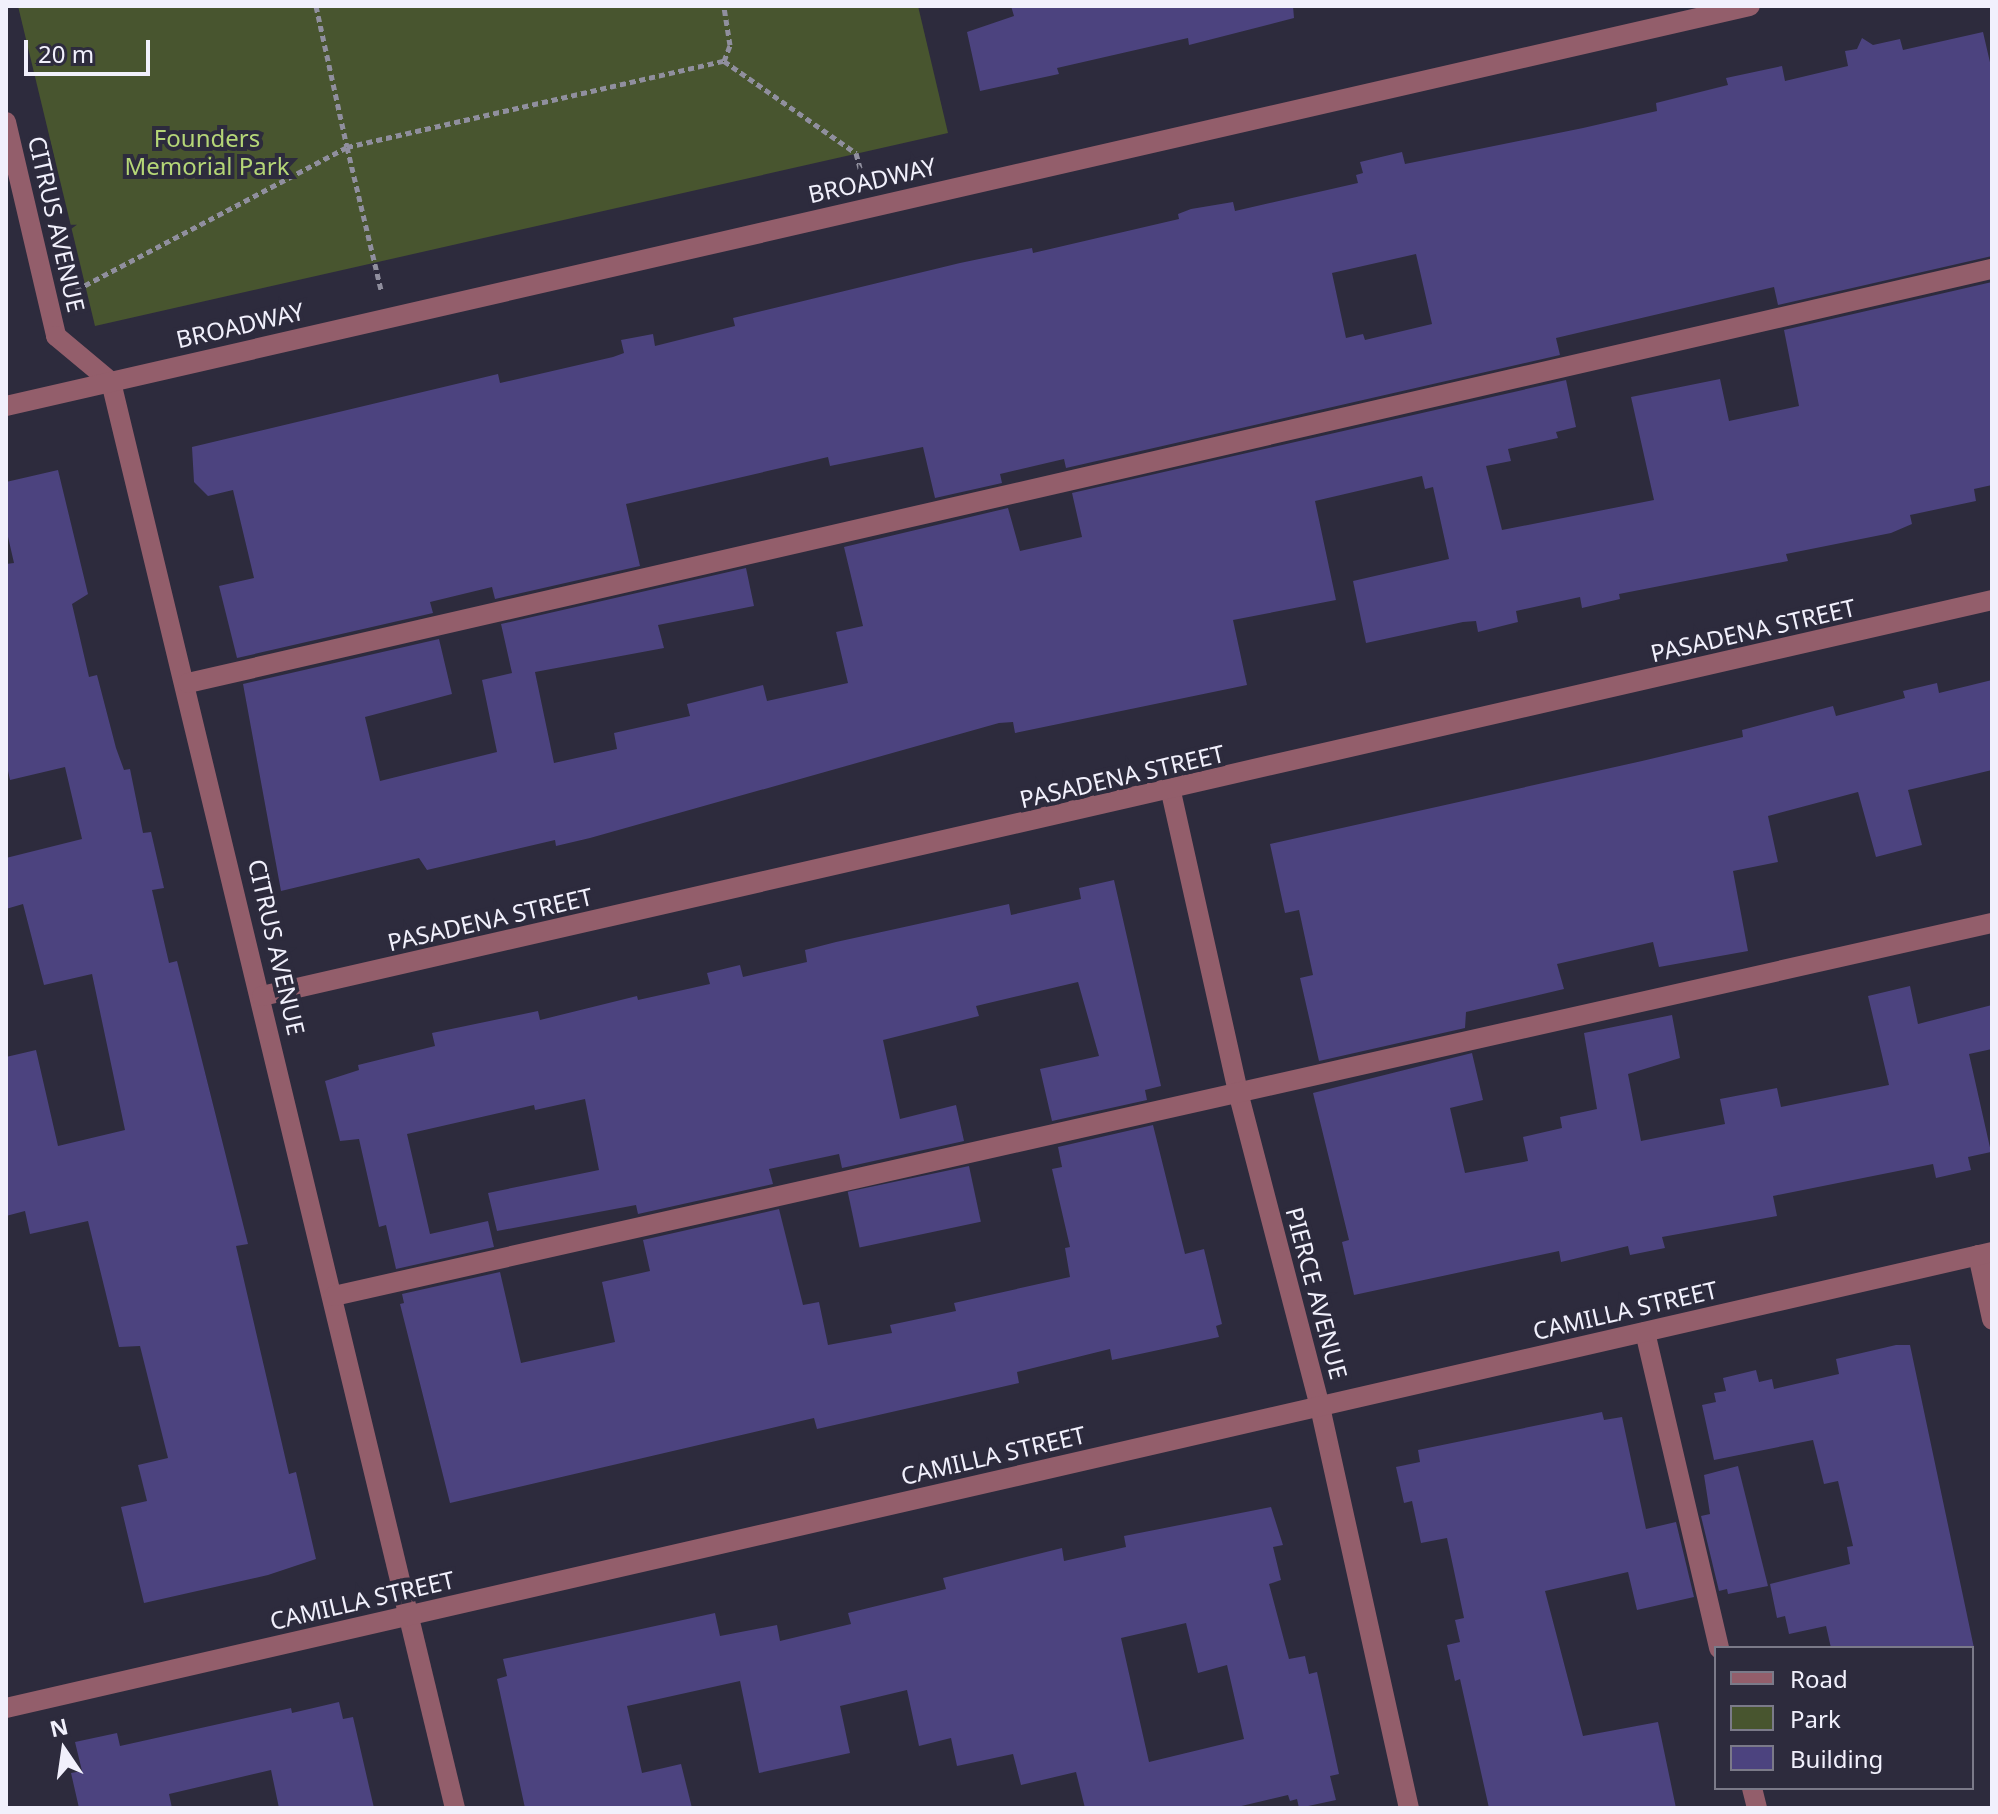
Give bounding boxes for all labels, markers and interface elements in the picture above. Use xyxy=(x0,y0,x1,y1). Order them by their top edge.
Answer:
scale bar xyxy=(28,24,154,74)
text: 20 m xyxy=(38,37,94,70)
park label: Founders Memorial Park xyxy=(125,124,289,180)
street label: CITRUS AVENUE xyxy=(23,133,91,315)
street label: BROADWAY xyxy=(805,151,939,209)
street label: BROADWAY xyxy=(173,296,307,354)
street label: PASADENA STREET xyxy=(1648,592,1858,668)
street label: PASADENA STREET xyxy=(1017,738,1227,814)
street label: CITRUS AVENUE xyxy=(243,856,311,1038)
street label: PASADENA STREET xyxy=(385,881,595,957)
street label: PIERCE AVENUE xyxy=(1280,1204,1354,1382)
street label: CAMILLA STREET xyxy=(1530,1275,1720,1345)
street label: CAMILLA STREET xyxy=(898,1420,1088,1490)
street label: CAMILLA STREET xyxy=(267,1565,457,1635)
legend xyxy=(1714,1646,1974,1790)
text: Road xyxy=(1790,1662,1848,1695)
text: Park xyxy=(1790,1702,1841,1735)
north arrow xyxy=(24,1710,104,1790)
text: N xyxy=(47,1710,71,1743)
text: Building xyxy=(1790,1742,1883,1775)

